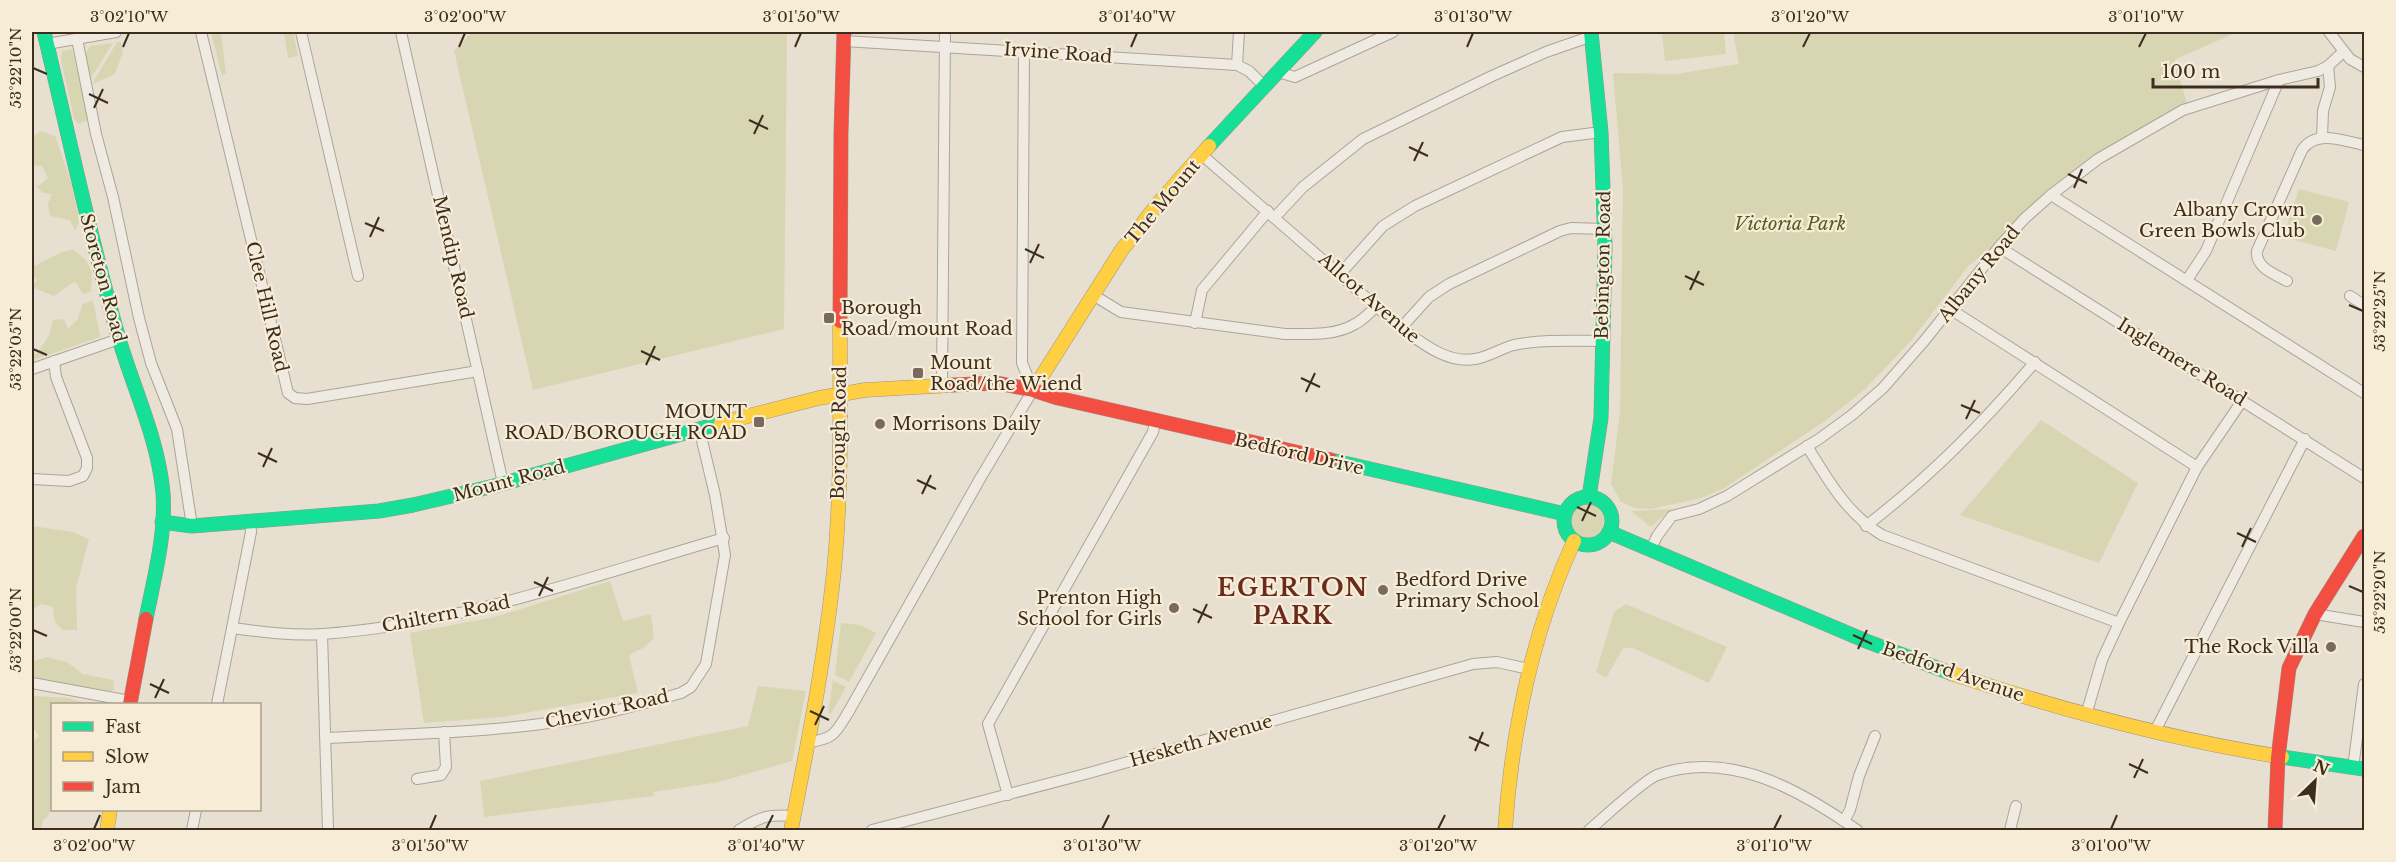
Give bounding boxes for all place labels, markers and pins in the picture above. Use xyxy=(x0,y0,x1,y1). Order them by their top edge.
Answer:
place label: Albany Crown Green Bowls Club xyxy=(2139,199,2305,242)
marker: Albany Crown Green Bowls Club xyxy=(2310,213,2324,227)
place label: Borough Road/mount Road xyxy=(841,297,1013,340)
marker: Borough Road/mount Road xyxy=(822,311,836,325)
place label: Mount Road/the Wiend xyxy=(930,352,1082,395)
marker: Mount Road/the Wiend xyxy=(911,366,925,380)
place label: MOUNT ROAD/BOROUGH ROAD xyxy=(504,401,748,444)
place label: Morrisons Daily xyxy=(892,413,1042,435)
marker: MOUNT ROAD/BOROUGH ROAD xyxy=(752,415,766,429)
marker: Morrisons Daily xyxy=(873,417,887,431)
place label: Bedford Drive Primary School xyxy=(1395,569,1539,612)
marker: Bedford Drive Primary School xyxy=(1376,583,1390,597)
place label: Prenton High School for Girls xyxy=(1017,587,1162,630)
marker: Prenton High School for Girls xyxy=(1167,601,1181,615)
place label: The Rock Villa xyxy=(2184,636,2319,658)
marker: The Rock Villa xyxy=(2324,640,2338,654)

